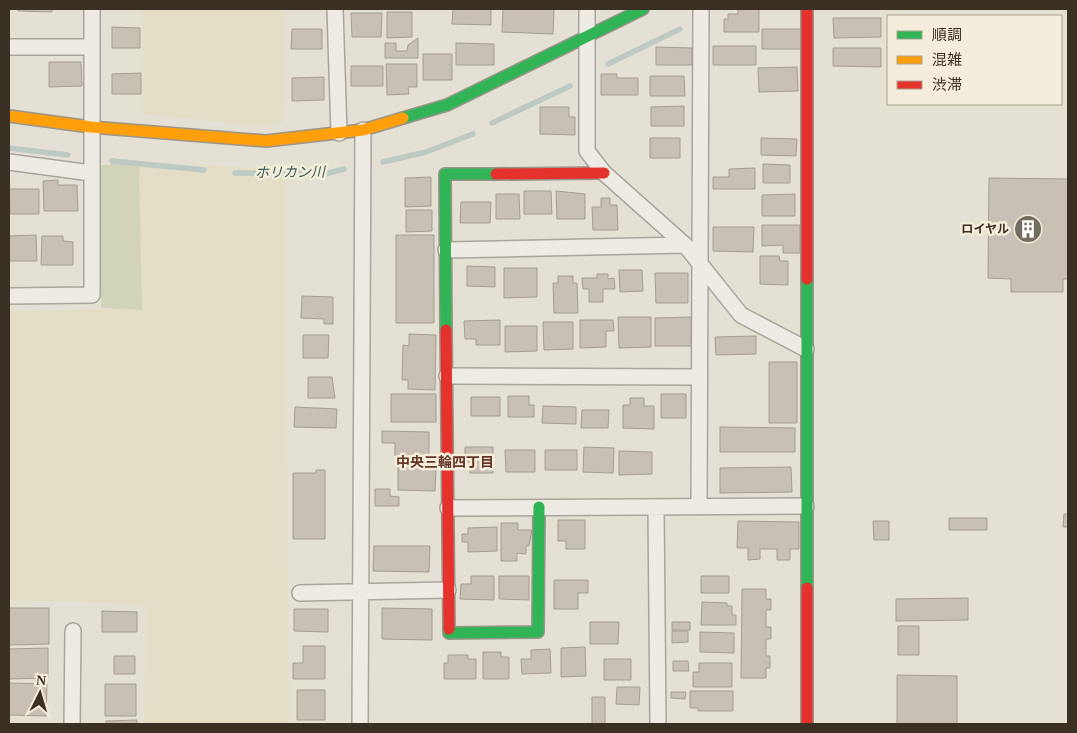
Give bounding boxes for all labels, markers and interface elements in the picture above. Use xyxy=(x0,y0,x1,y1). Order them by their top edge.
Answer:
legend xyxy=(887,15,1062,105)
text: 順調 xyxy=(932,27,962,43)
text: 混雑 xyxy=(932,52,962,68)
text: 渋滞 xyxy=(932,77,962,93)
water label: ホリカン川 xyxy=(255,164,327,181)
building icon: ロイヤル xyxy=(1013,214,1043,244)
place label: ロイヤル xyxy=(961,222,1009,236)
district label: 中央三輪四丁目 xyxy=(396,454,494,470)
north arrow xyxy=(15,668,65,718)
text: N xyxy=(35,673,47,688)

